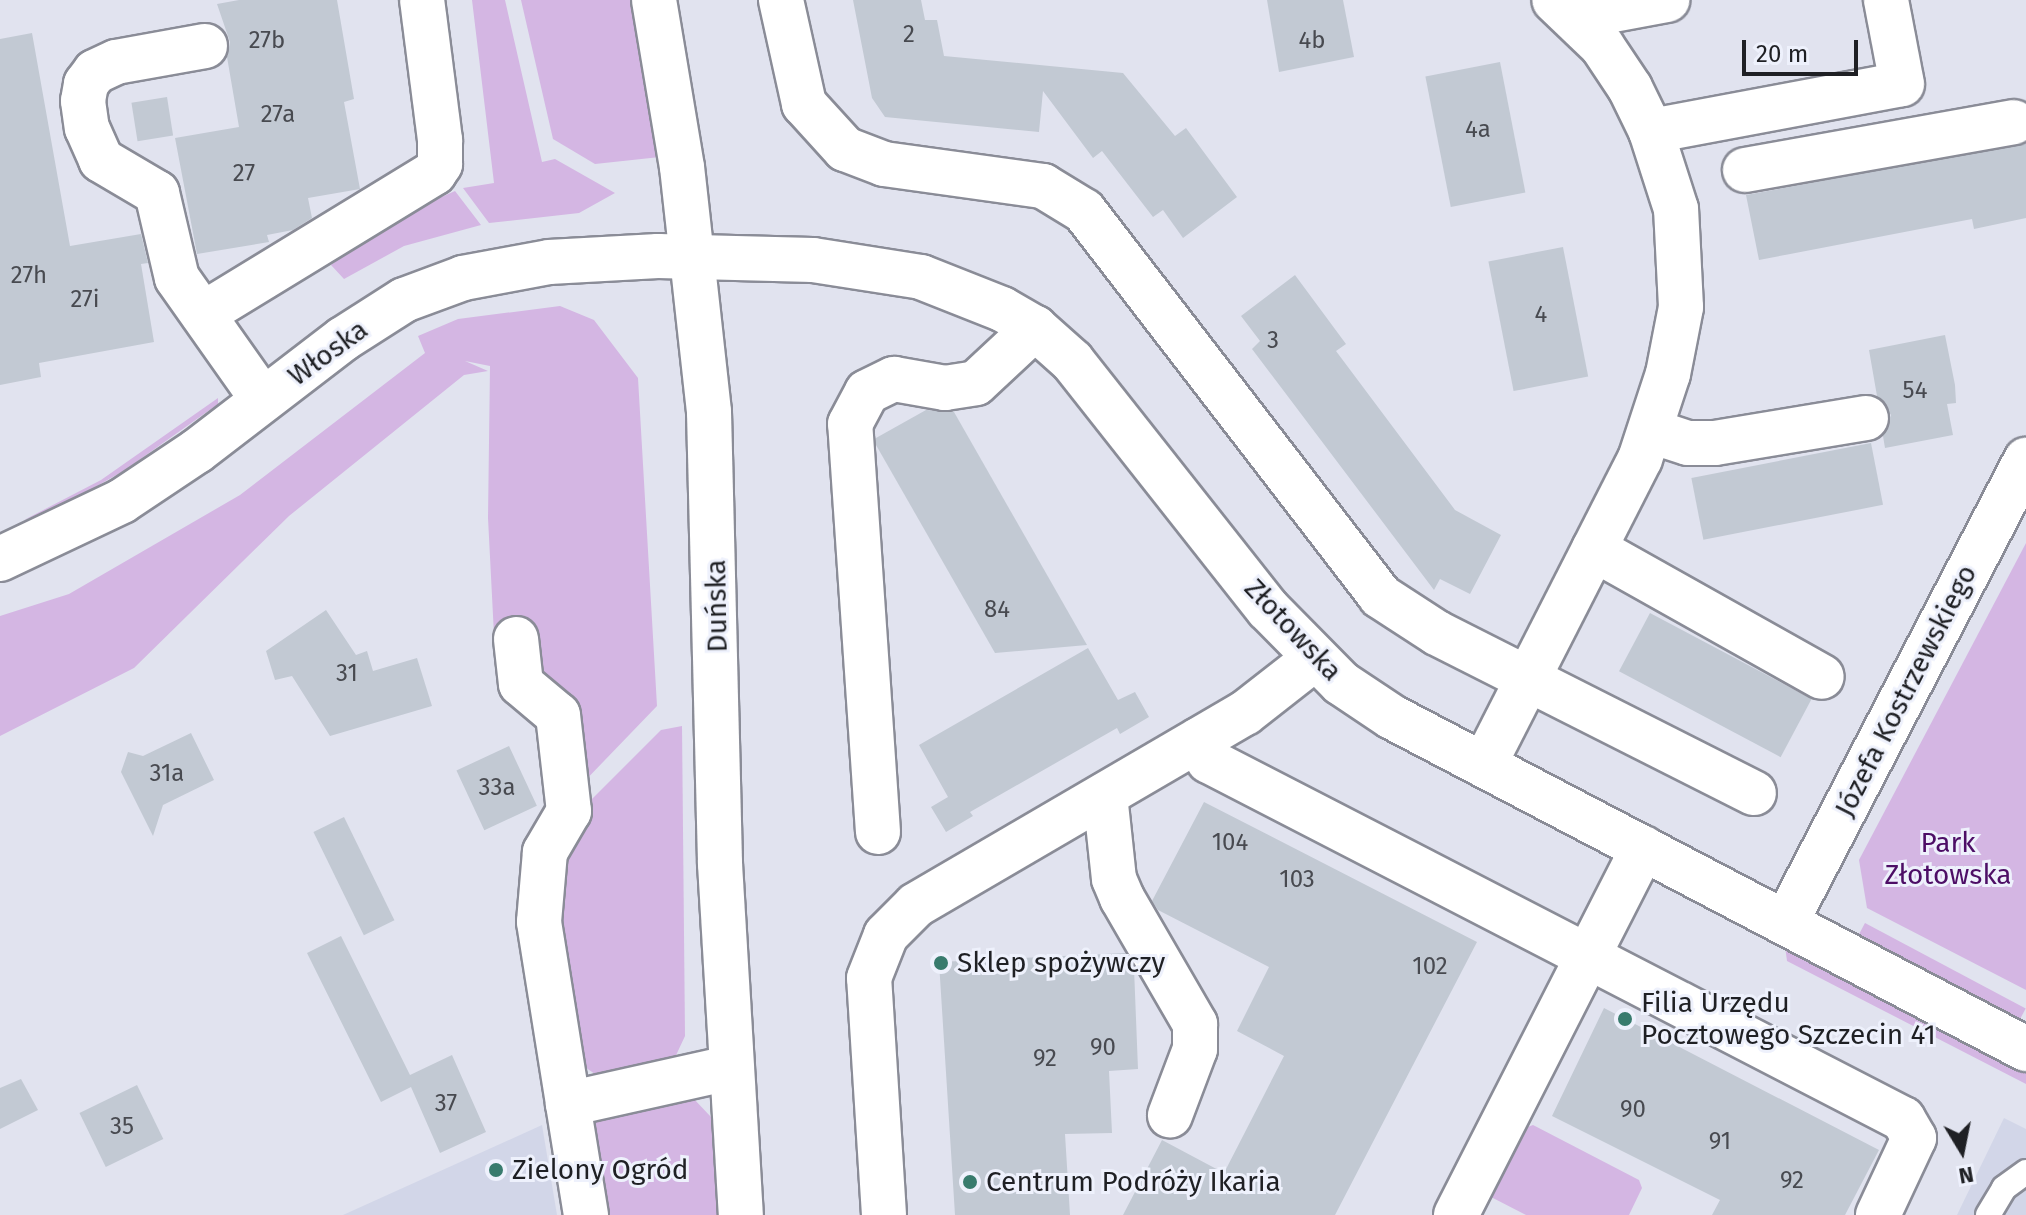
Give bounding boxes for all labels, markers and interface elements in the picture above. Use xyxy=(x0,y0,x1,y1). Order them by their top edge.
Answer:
house number: 2 xyxy=(903,21,915,49)
scale bar xyxy=(1746,24,1862,74)
house number: 27b xyxy=(249,27,285,55)
house number: 4b xyxy=(1298,27,1326,55)
text: 20 m xyxy=(1756,40,1808,68)
house number: 27a xyxy=(261,101,295,129)
house number: 4a xyxy=(1465,116,1491,144)
house number: 27 xyxy=(233,160,255,188)
house number: 27h xyxy=(11,262,47,290)
house number: 27i xyxy=(70,286,100,314)
house number: 4 xyxy=(1535,301,1547,329)
street label: Włoska xyxy=(282,313,374,393)
house number: 3 xyxy=(1267,327,1279,355)
house number: 54 xyxy=(1903,377,1927,405)
street label: Duńska xyxy=(699,559,735,653)
street label: Józefa Kostrzewskiego xyxy=(1828,560,1984,822)
street label: Złotowska xyxy=(1237,572,1349,688)
house number: 84 xyxy=(984,596,1010,624)
house number: 31 xyxy=(336,660,358,688)
house number: 31a xyxy=(150,760,184,788)
house number: 33a xyxy=(478,774,516,802)
park label: Park Złotowska xyxy=(1884,826,2012,892)
house number: 104 xyxy=(1212,829,1248,857)
house number: 103 xyxy=(1279,866,1315,894)
place label: Sklep spożywczy xyxy=(957,946,1165,980)
house number: 102 xyxy=(1412,953,1448,981)
marker: Sklep spożywczy xyxy=(932,954,950,972)
place label: Filia Urzędu Pocztowego Szczecin 41 xyxy=(1641,986,1936,1052)
marker: Filia Urzędu Pocztowego Szczecin 41 xyxy=(1616,1010,1634,1028)
house number: 90 xyxy=(1090,1034,1116,1062)
house number: 92 xyxy=(1033,1045,1057,1073)
house number: 37 xyxy=(435,1090,457,1118)
house number: 90 xyxy=(1620,1096,1646,1124)
north arrow xyxy=(1922,1111,2002,1191)
house number: 35 xyxy=(110,1113,134,1141)
house number: 91 xyxy=(1709,1128,1731,1156)
place label: Zielony Ogród xyxy=(512,1153,689,1187)
marker: Zielony Ogród xyxy=(487,1161,505,1179)
text: N xyxy=(1957,1161,1976,1190)
place label: Centrum Podróży Ikaria xyxy=(986,1165,1281,1199)
house number: 92 xyxy=(1780,1167,1804,1195)
marker: Centrum Podróży Ikaria xyxy=(961,1173,979,1191)

